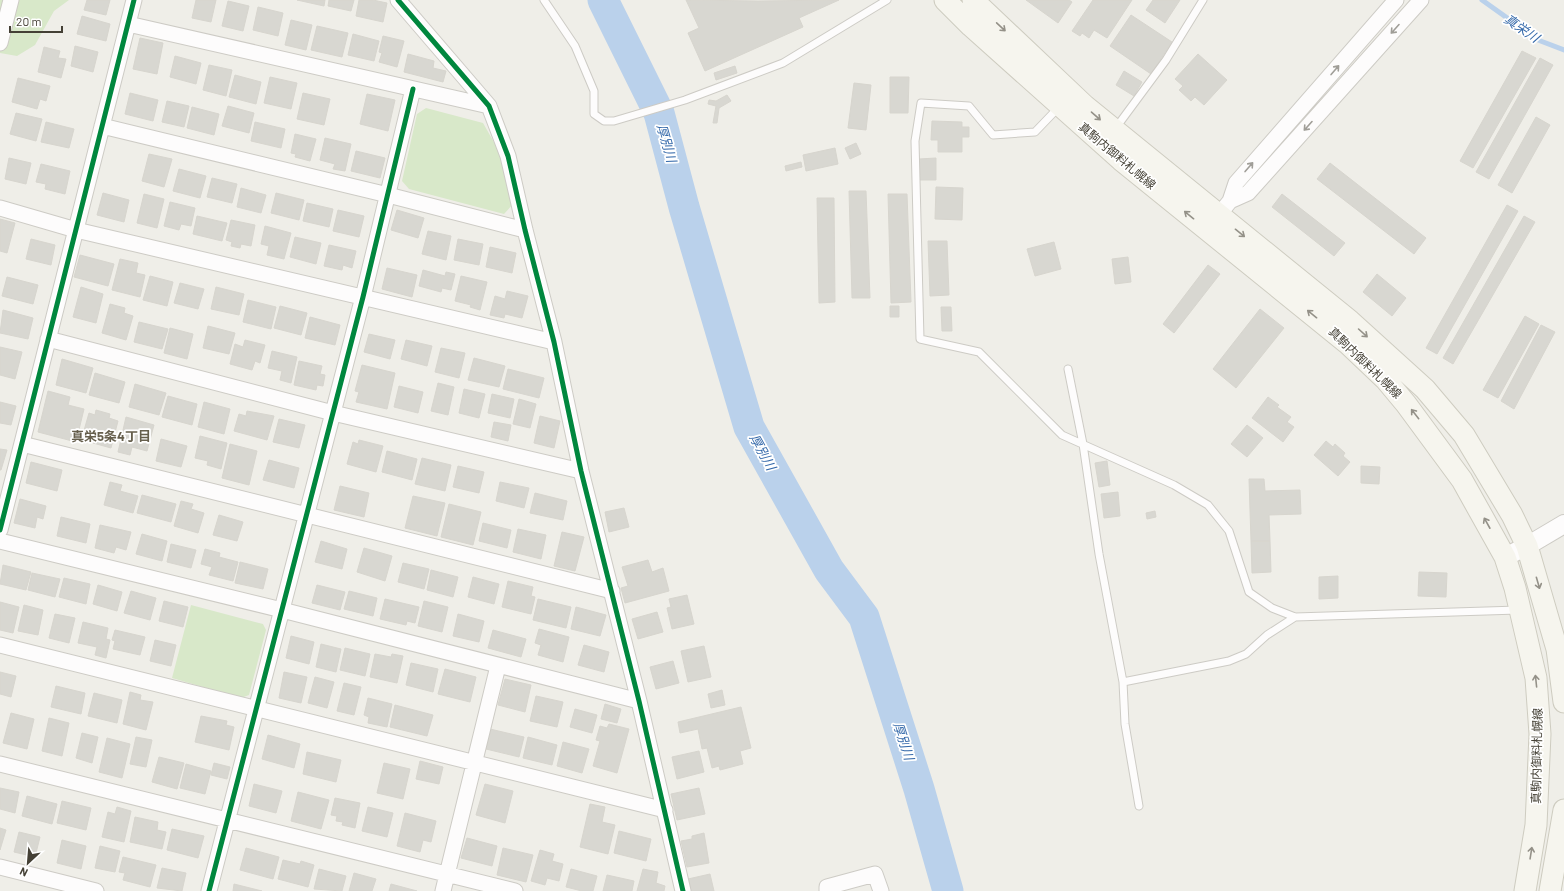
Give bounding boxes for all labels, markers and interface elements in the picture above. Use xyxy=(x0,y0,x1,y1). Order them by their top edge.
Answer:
scale bar xyxy=(10,8,62,34)
water label: 真栄川 xyxy=(1501,10,1544,47)
text: 20 m xyxy=(16,14,42,28)
one-way arrow xyxy=(996,22,1006,32)
one-way arrow xyxy=(1391,24,1400,34)
one-way arrow xyxy=(1330,65,1339,75)
one-way arrow xyxy=(1091,111,1101,120)
street label: 真駒内御料札幌線 xyxy=(1076,119,1159,191)
one-way arrow xyxy=(1304,121,1313,131)
water label: 厚別川 xyxy=(654,122,681,166)
one-way arrow xyxy=(1245,162,1254,173)
one-way arrow xyxy=(1184,210,1195,219)
one-way arrow xyxy=(1235,229,1246,237)
one-way arrow xyxy=(1306,310,1317,319)
street label: 真駒内御料札幌線 xyxy=(1326,324,1405,401)
one-way arrow xyxy=(1358,328,1368,337)
one-way arrow xyxy=(1410,409,1419,420)
district label: 真栄5条4丁目 xyxy=(71,428,151,444)
water label: 厚別川 xyxy=(747,431,780,475)
one-way arrow xyxy=(1482,517,1490,529)
one-way arrow xyxy=(1535,577,1542,590)
one-way arrow xyxy=(1532,675,1540,688)
street label: 真駒内御料札幌線 xyxy=(1528,708,1544,804)
water label: 厚別川 xyxy=(890,720,918,764)
north arrow xyxy=(8,843,48,883)
one-way arrow xyxy=(1527,846,1535,859)
text: N xyxy=(17,865,30,880)

